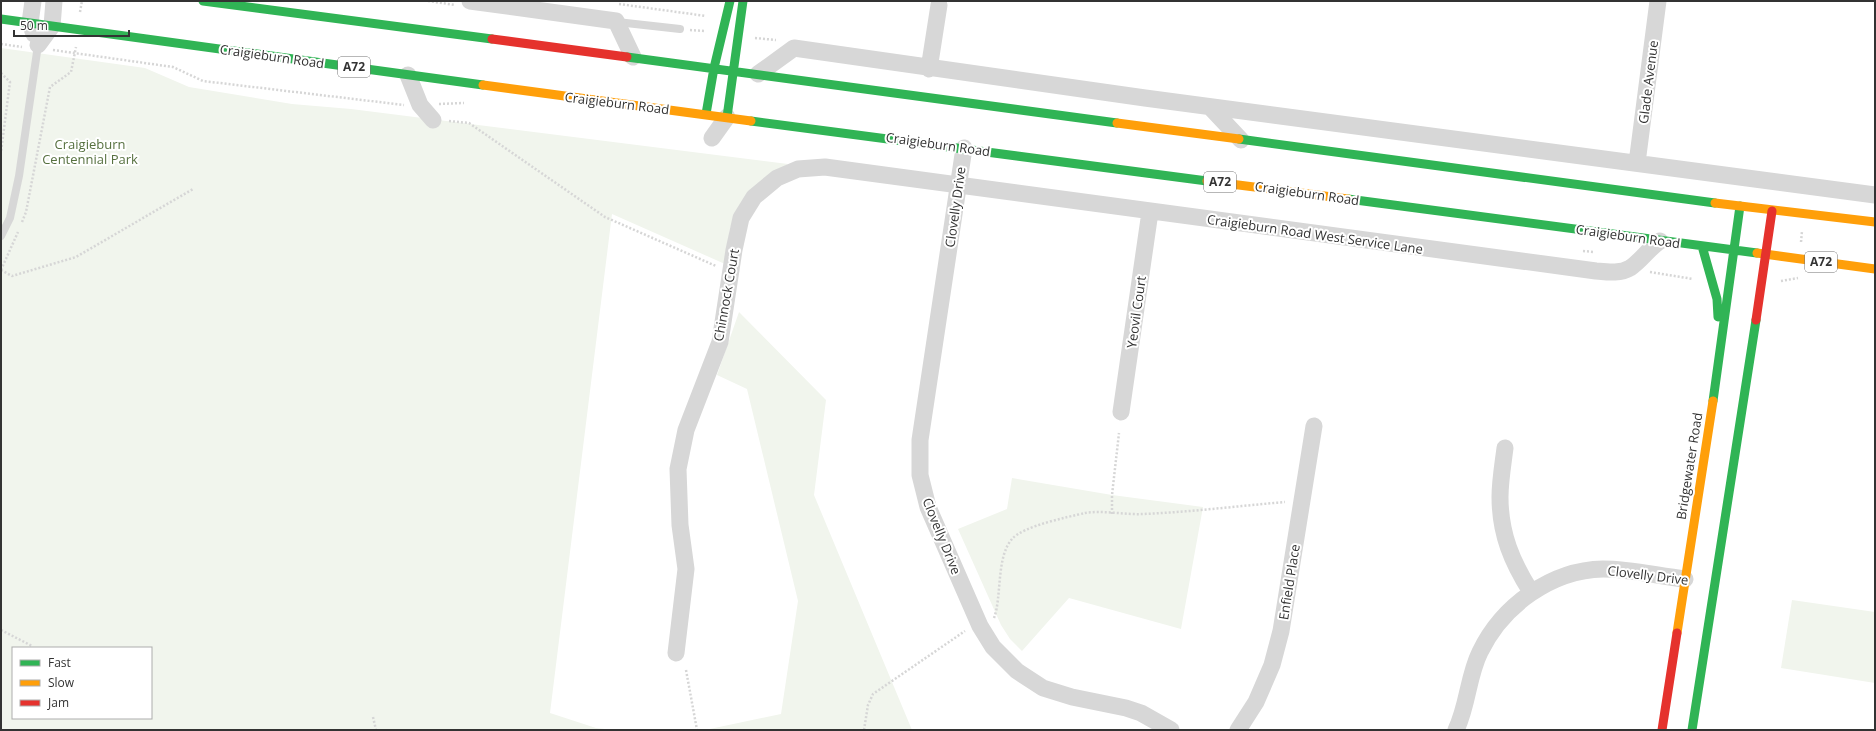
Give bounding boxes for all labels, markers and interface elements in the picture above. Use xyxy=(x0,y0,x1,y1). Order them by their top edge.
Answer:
scale bar xyxy=(14,12,129,38)
text: 50 m xyxy=(20,17,48,34)
street label: Glade Avenue xyxy=(1634,39,1662,125)
street label: Craigieburn Road xyxy=(219,40,325,72)
road number: A72 xyxy=(338,57,370,77)
street label: Craigieburn Road xyxy=(564,88,670,118)
street label: Craigieburn Road xyxy=(885,128,991,160)
park label: Craigieburn Centennial Park xyxy=(42,135,138,168)
street label: Clovelly Drive xyxy=(940,165,970,249)
road number: A72 xyxy=(1204,172,1236,192)
street label: Craigieburn Road xyxy=(1254,177,1360,209)
street label: Craigieburn Road West Service Lane xyxy=(1206,210,1424,258)
street label: Craigieburn Road xyxy=(1575,220,1681,252)
street label: Chinnock Court xyxy=(709,247,743,343)
road number: A72 xyxy=(1805,252,1837,272)
street label: Yeovil Court xyxy=(1122,274,1150,349)
street label: Bridgewater Road xyxy=(1672,411,1706,521)
street label: Clovelly Drive xyxy=(918,495,966,577)
street label: Enfield Place xyxy=(1274,543,1304,621)
street label: Clovelly Drive xyxy=(1607,561,1689,589)
legend xyxy=(12,647,152,719)
text: Fast xyxy=(48,654,71,671)
text: Slow xyxy=(48,674,75,691)
text: Jam xyxy=(47,694,69,711)

